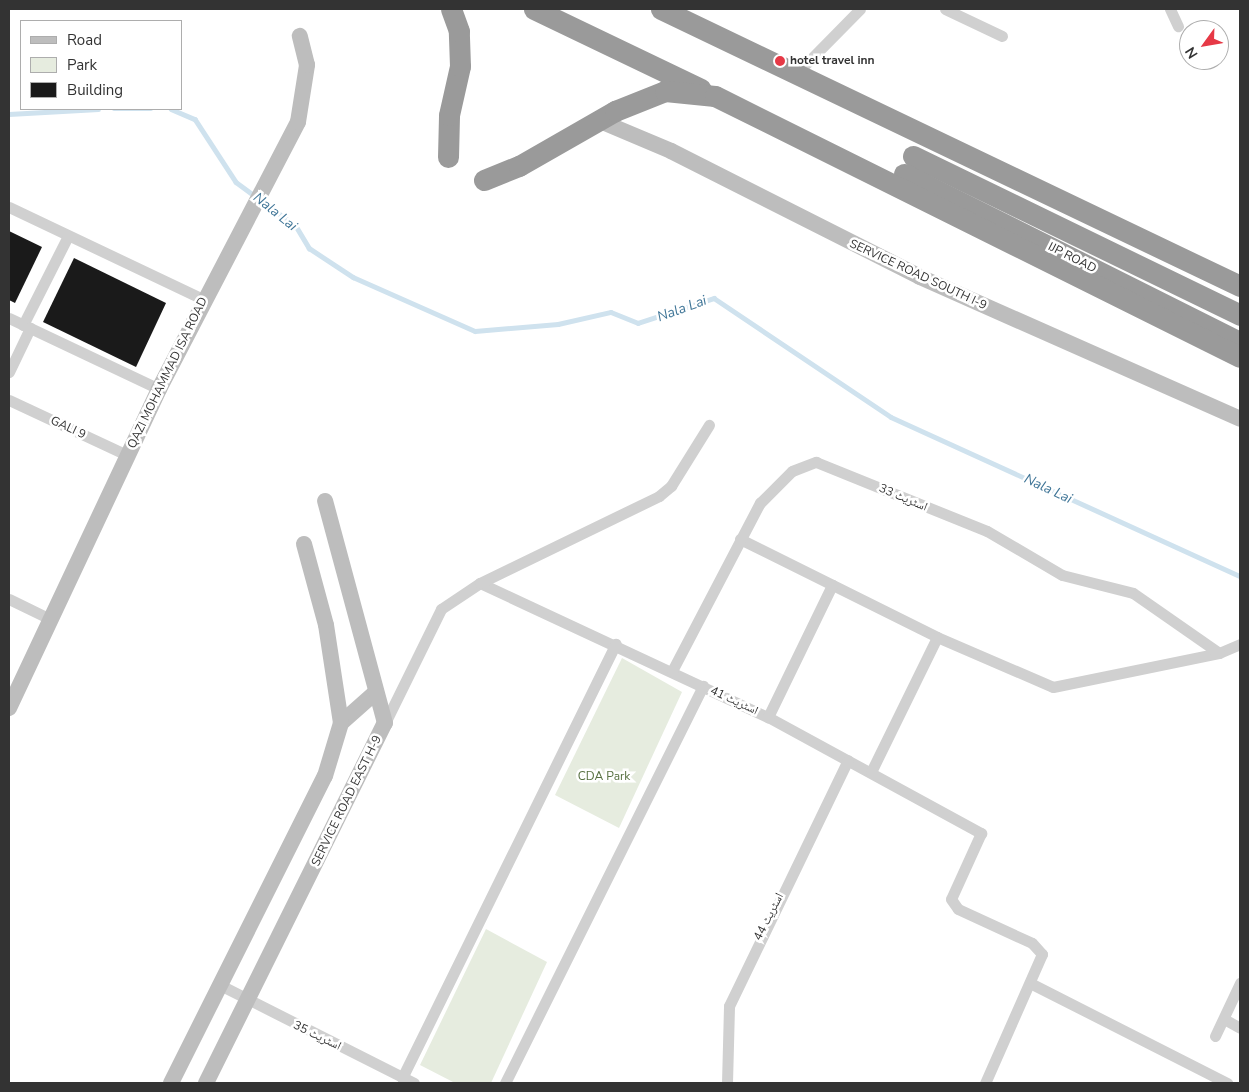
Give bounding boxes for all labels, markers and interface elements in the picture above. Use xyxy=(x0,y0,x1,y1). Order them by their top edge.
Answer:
legend xyxy=(20,20,182,110)
north arrow xyxy=(1179,20,1229,70)
text: Road xyxy=(67,30,102,50)
text: N xyxy=(1181,43,1203,62)
place label: hotel travel inn xyxy=(790,54,875,68)
text: Park xyxy=(67,55,97,75)
marker: hotel travel inn xyxy=(774,55,786,67)
text: Building xyxy=(67,80,123,100)
water label: Nala Lai xyxy=(250,189,300,235)
street label: SERVICE ROAD SOUTH I-9 xyxy=(847,237,989,313)
street label: IJP ROAD xyxy=(1045,240,1099,276)
water label: Nala Lai xyxy=(655,292,709,326)
street label: QAZI MOHAMMAD ISA ROAD xyxy=(125,295,211,451)
street label: GALI 9 xyxy=(48,414,88,442)
water label: Nala Lai xyxy=(1021,471,1075,507)
street label: اسٹریٹ 33 xyxy=(877,481,929,515)
street label: اسٹریٹ 41 xyxy=(708,684,760,718)
street label: SERVICE ROAD EAST H-9 xyxy=(309,733,385,869)
park label: CDA Park xyxy=(578,770,630,784)
street label: اسٹریٹ 44 xyxy=(751,891,787,943)
street label: اسٹریٹ 35 xyxy=(291,1018,343,1054)

